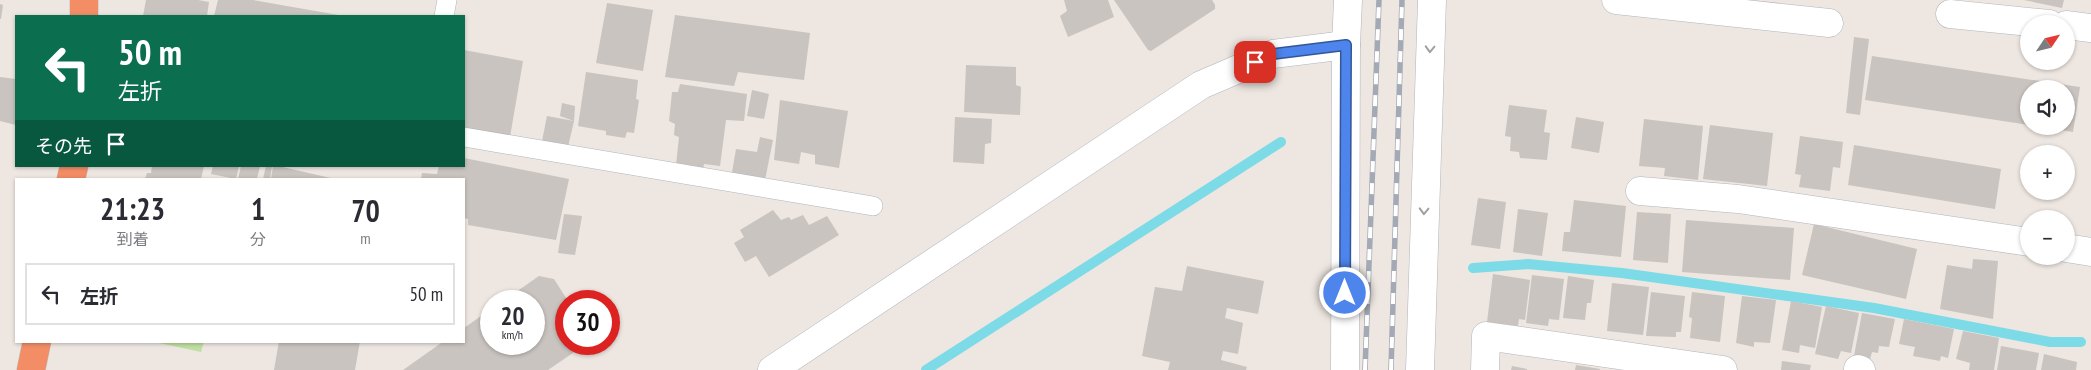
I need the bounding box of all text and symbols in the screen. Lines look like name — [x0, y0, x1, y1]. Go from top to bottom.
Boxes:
north arrow — [2020, 15, 2075, 70]
map controls — [2020, 15, 2075, 265]
text: 50 m — [118, 29, 182, 75]
icon: left — [35, 35, 100, 100]
pin — [1234, 41, 1276, 83]
one-way arrow — [1425, 45, 1435, 53]
icon: arrive — [1241, 48, 1269, 76]
text: 左折 — [118, 77, 162, 105]
button: sound — [2020, 80, 2075, 135]
icon: arrive — [102, 130, 130, 158]
text: その先 — [35, 134, 92, 158]
button: + — [2020, 145, 2075, 200]
text: 21:23 — [100, 189, 165, 228]
text: 1 — [251, 189, 265, 228]
text: 70 — [351, 191, 380, 230]
one-way arrow — [1419, 207, 1430, 215]
button: − — [2020, 210, 2075, 265]
text: m — [360, 228, 371, 248]
text: 到着 — [117, 229, 149, 249]
text: 分 — [250, 229, 266, 249]
position arrow — [1318, 266, 1370, 318]
icon: left — [37, 280, 65, 308]
text: 50 m — [410, 282, 443, 306]
text: 左折 — [80, 284, 118, 308]
speed limit sign: 30 — [555, 290, 620, 355]
text: 20 — [501, 300, 524, 332]
text: km/h — [502, 327, 523, 342]

